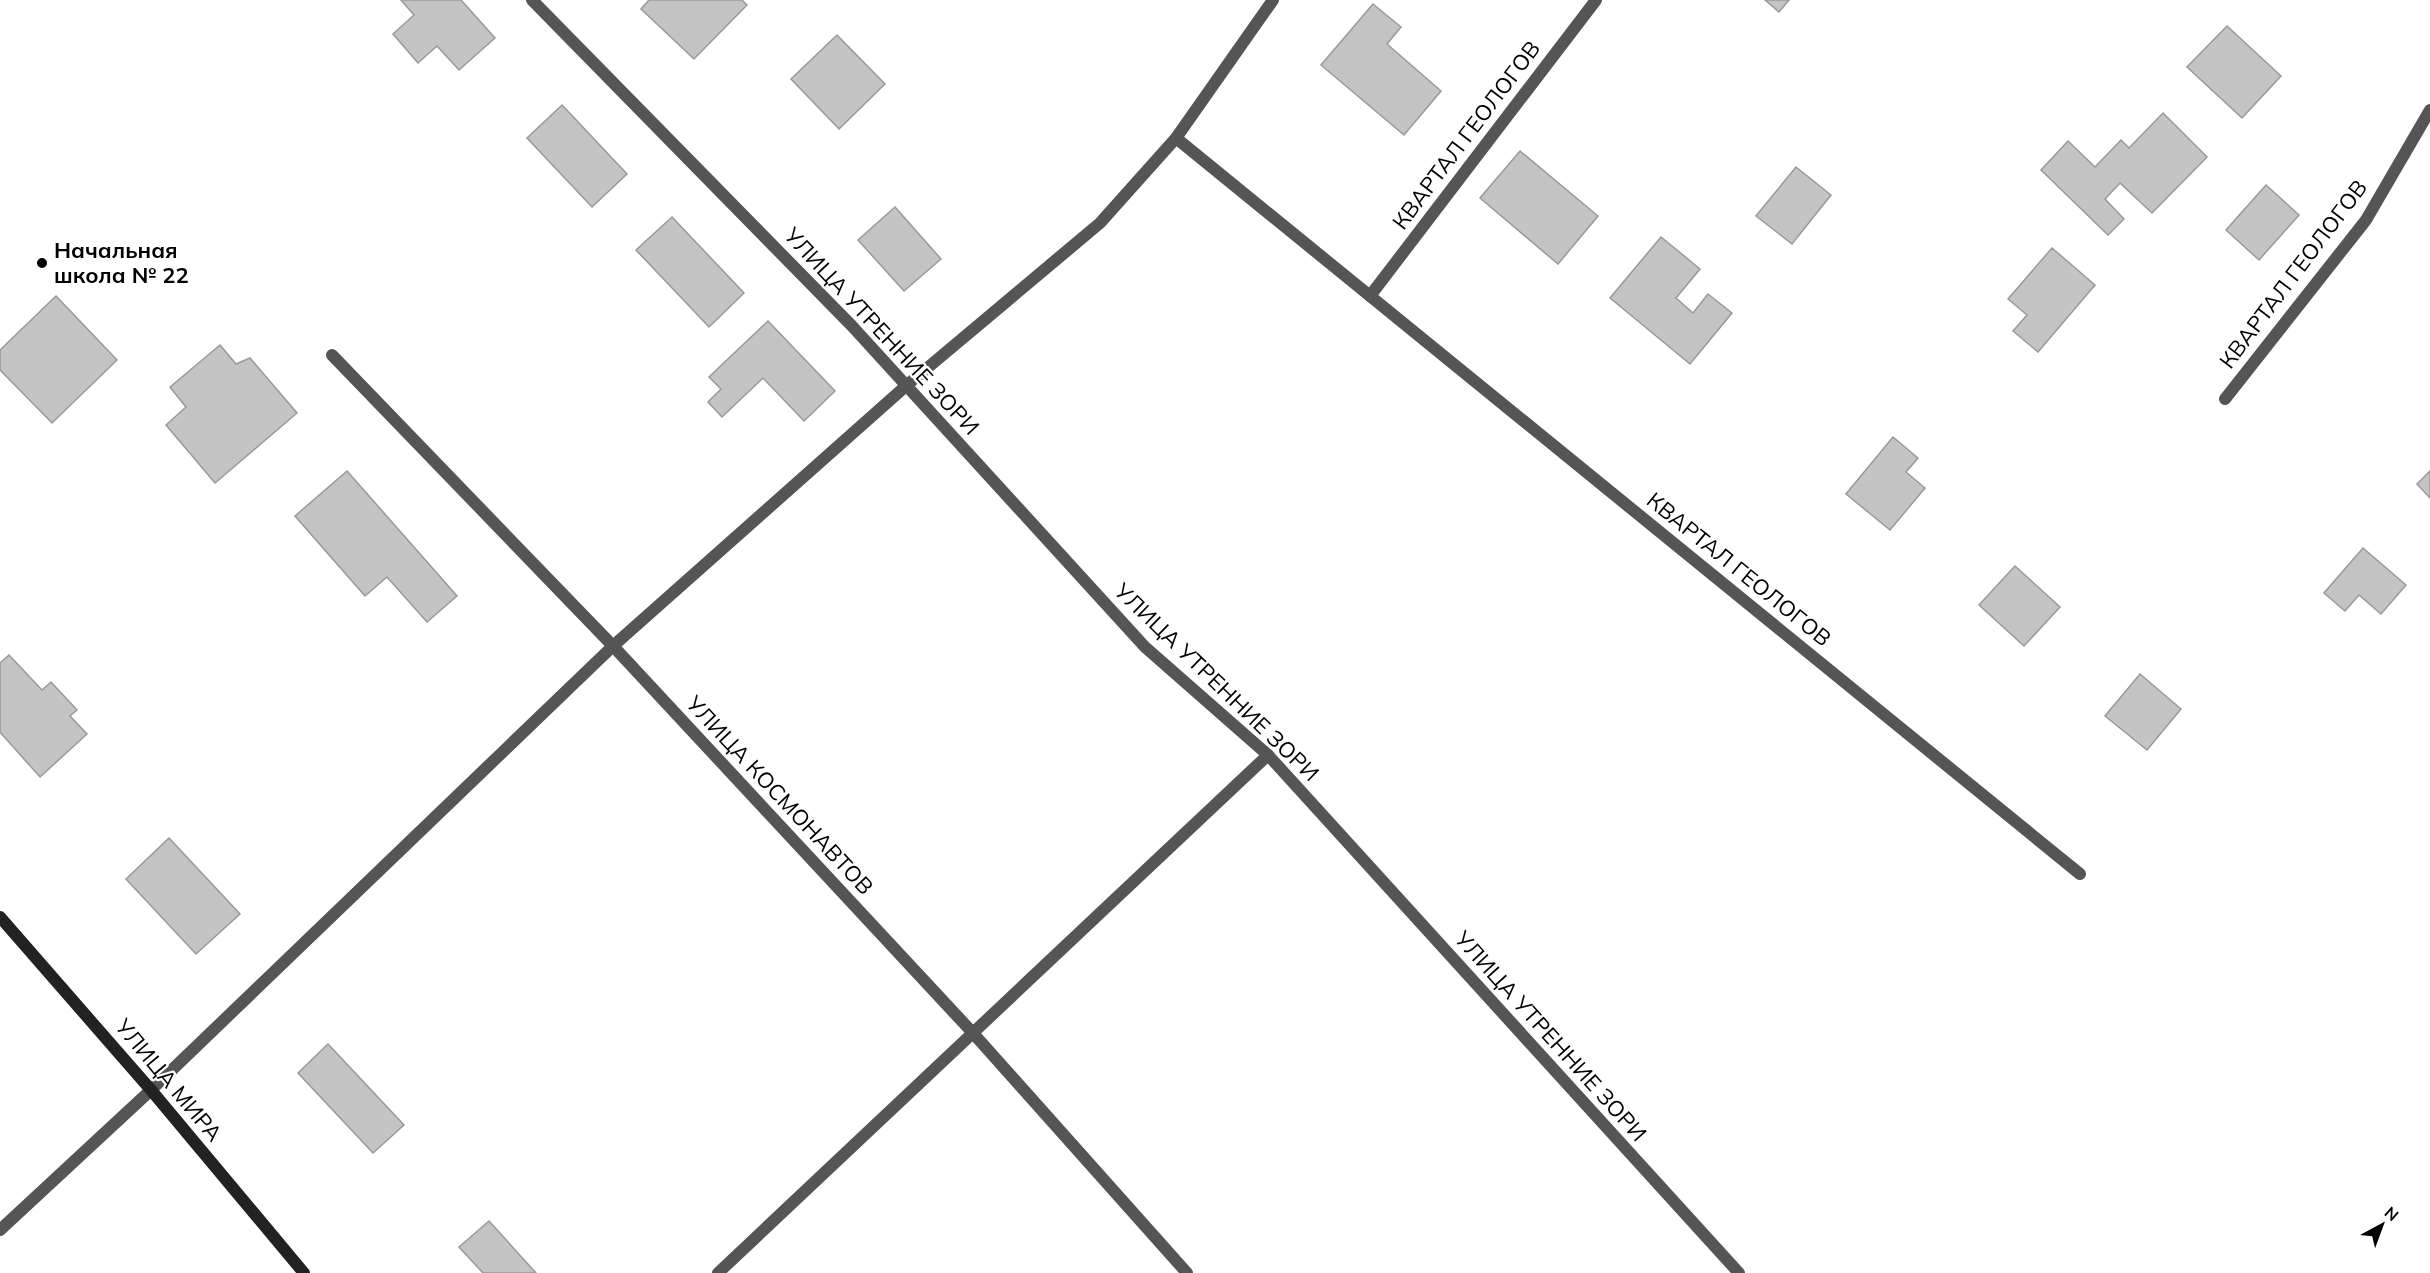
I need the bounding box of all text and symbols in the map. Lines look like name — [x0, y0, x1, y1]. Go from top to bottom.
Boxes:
street label: КВАРТАЛ ГЕОЛОГОВ — [1386, 35, 1546, 235]
street label: КВАРТАЛ ГЕОЛОГОВ — [2213, 174, 2373, 374]
street label: УЛИЦА УТРЕННИЕ ЗОРИ — [778, 221, 985, 441]
place label: Начальная школа № 22 — [54, 236, 189, 289]
marker: Начальная школа № 22 — [35, 256, 49, 270]
street label: КВАРТАЛ ГЕОЛОГОВ — [1641, 486, 1837, 652]
street label: УЛИЦА УТРЕННИЕ ЗОРИ — [1108, 576, 1325, 787]
street label: УЛИЦА КОСМОНАВТОВ — [680, 689, 879, 900]
street label: УЛИЦА УТРЕННИЕ ЗОРИ — [1448, 924, 1653, 1147]
street label: УЛИЦА МИРА — [109, 1012, 228, 1147]
north arrow — [2352, 1195, 2412, 1255]
text: N — [2381, 1202, 2403, 1225]

